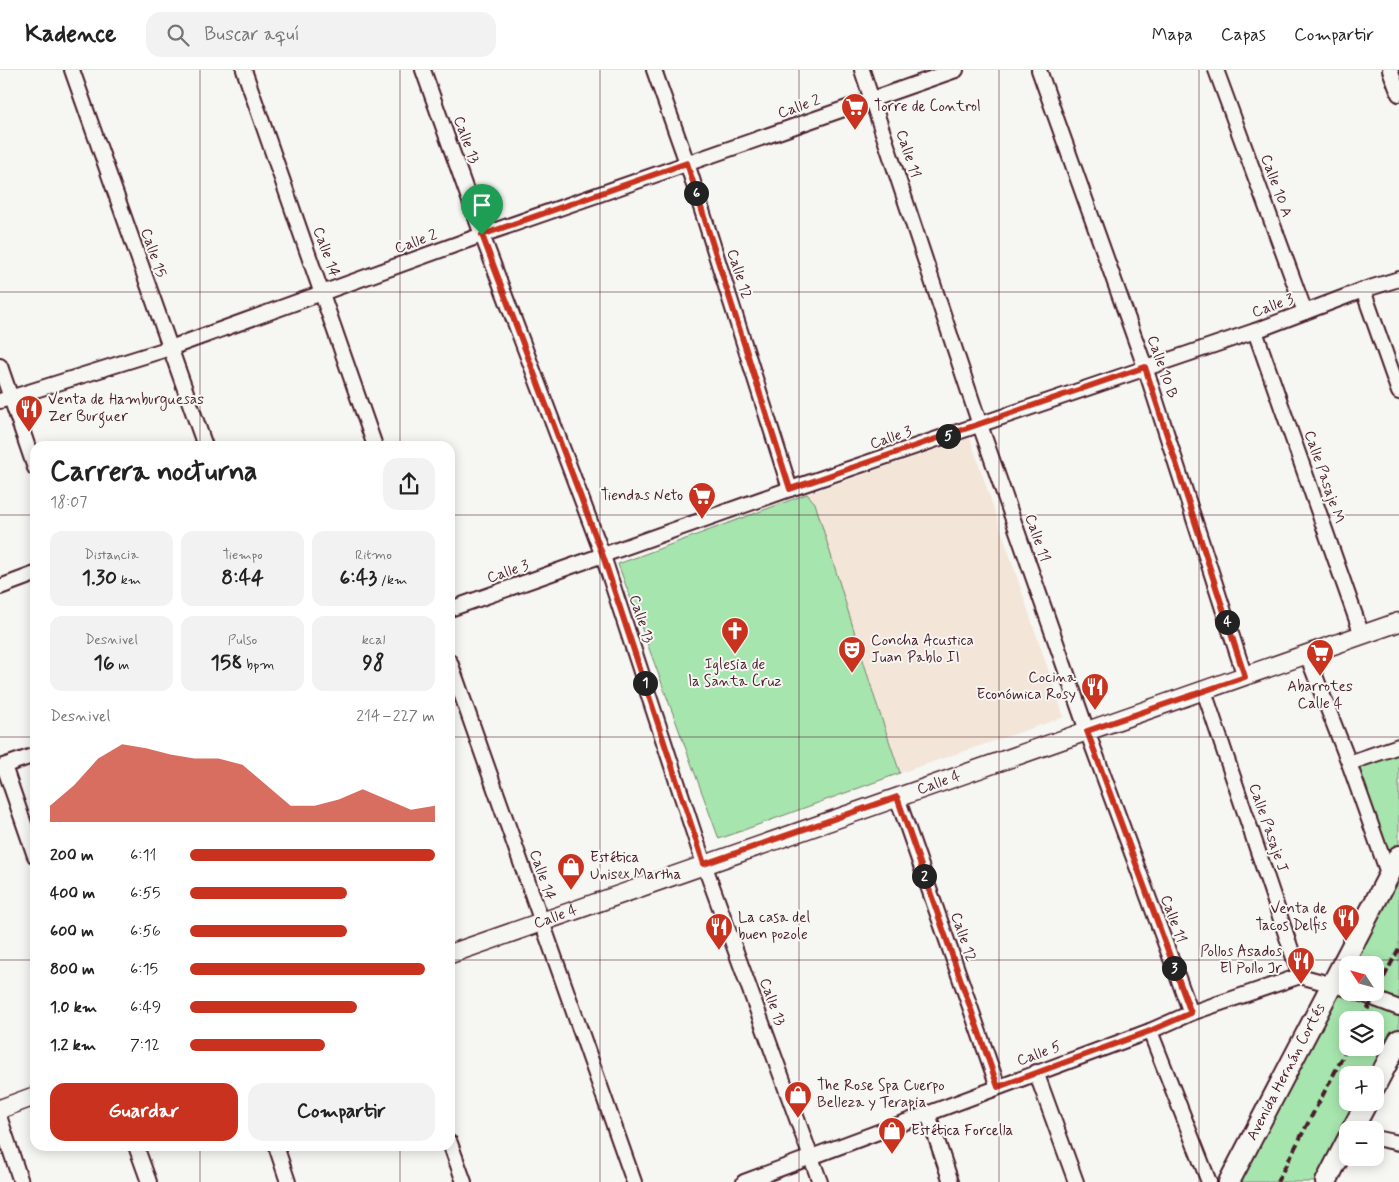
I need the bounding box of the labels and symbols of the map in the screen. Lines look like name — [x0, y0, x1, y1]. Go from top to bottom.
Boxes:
street label: Calle 2 — [775, 90, 823, 124]
supermarket icon: Torre de Control — [840, 92, 870, 131]
place label: Torre de Control — [874, 97, 981, 117]
street label: Calle 13 — [448, 113, 484, 167]
street label: Calle 11 — [891, 127, 925, 181]
street label: Calle 10 A — [1255, 152, 1297, 220]
pin: 6 — [684, 180, 708, 206]
pin — [461, 184, 503, 235]
street label: Calle 14 — [308, 224, 344, 280]
street label: Calle 2 — [392, 225, 440, 259]
street label: Calle 15 — [135, 226, 171, 280]
street label: Calle 12 — [722, 247, 756, 301]
street label: Calle 3 — [1249, 289, 1297, 323]
street label: Calle 10 B — [1142, 333, 1182, 401]
place label: Venta de Hamburguesas Zer Burguer — [48, 390, 204, 428]
restaurant icon: Venta de Hamburguesas Zer Burguer — [14, 394, 44, 433]
street label: Calle 3 — [867, 421, 915, 454]
pin: 5 — [936, 424, 960, 448]
street label: Calle Pasaje M — [1299, 428, 1349, 526]
supermarket icon: Tiendas Neto — [687, 481, 717, 520]
place label: Tiendas Neto — [601, 486, 683, 506]
street label: Calle 11 — [1019, 511, 1055, 565]
street label: Calle 3 — [484, 555, 532, 588]
street label: Calle 13 — [624, 592, 658, 646]
pin: 4 — [1214, 610, 1240, 634]
church icon: Iglesia de la Santa Cruz — [720, 616, 750, 655]
place label: Concha Acustica Juan Pablo II — [871, 631, 974, 668]
theatre icon: Concha Acustica Juan Pablo II — [837, 635, 867, 674]
supermarket icon: Abarrotes Calle 4 — [1305, 638, 1335, 677]
place label: Iglesia de la Santa Cruz — [688, 655, 782, 692]
place label: Cocina Económica Rosy — [977, 668, 1077, 705]
pin: 1 — [632, 670, 658, 696]
restaurant icon: Cocina Económica Rosy — [1080, 672, 1110, 711]
place label: Abarrotes Calle 4 — [1287, 677, 1353, 714]
street label: Calle 4 — [914, 766, 964, 800]
street label: Calle Pasaje J — [1243, 781, 1293, 875]
street label: Calle 14 — [524, 847, 560, 903]
place label: Estética Unisex Martha — [590, 848, 681, 885]
shop icon: Estética Unisex Martha — [556, 852, 586, 891]
pin: 2 — [912, 864, 936, 888]
street label: Calle 11 — [1155, 892, 1191, 946]
place label: Venta de Tacos Delfis — [1255, 899, 1327, 936]
street label: Calle 4 — [531, 900, 581, 934]
restaurant icon: Venta de Tacos Delfis — [1331, 903, 1361, 942]
place label: La casa del buen pozole — [738, 908, 810, 945]
street label: Calle 12 — [945, 910, 981, 964]
restaurant icon: La casa del buen pozole — [704, 912, 734, 951]
place label: Pollos Asados El Pollo Jr — [1200, 942, 1282, 979]
restaurant icon: Pollos Asados El Pollo Jr — [1286, 946, 1316, 985]
pin: 3 — [1162, 956, 1186, 980]
north arrow — [1339, 956, 1384, 1001]
street label: Calle 13 — [754, 975, 790, 1029]
street label: Avenida Hernán Cortés — [1242, 1000, 1331, 1144]
street label: Calle 5 — [1014, 1037, 1064, 1071]
place label: The Rose Spa Cuerpo Belleza y Terapia — [817, 1076, 945, 1113]
shop icon: The Rose Spa Cuerpo Belleza y Terapia — [783, 1080, 813, 1119]
shop icon: Estética Forcella — [877, 1116, 907, 1155]
place label: Estética Forcella — [911, 1121, 1013, 1141]

